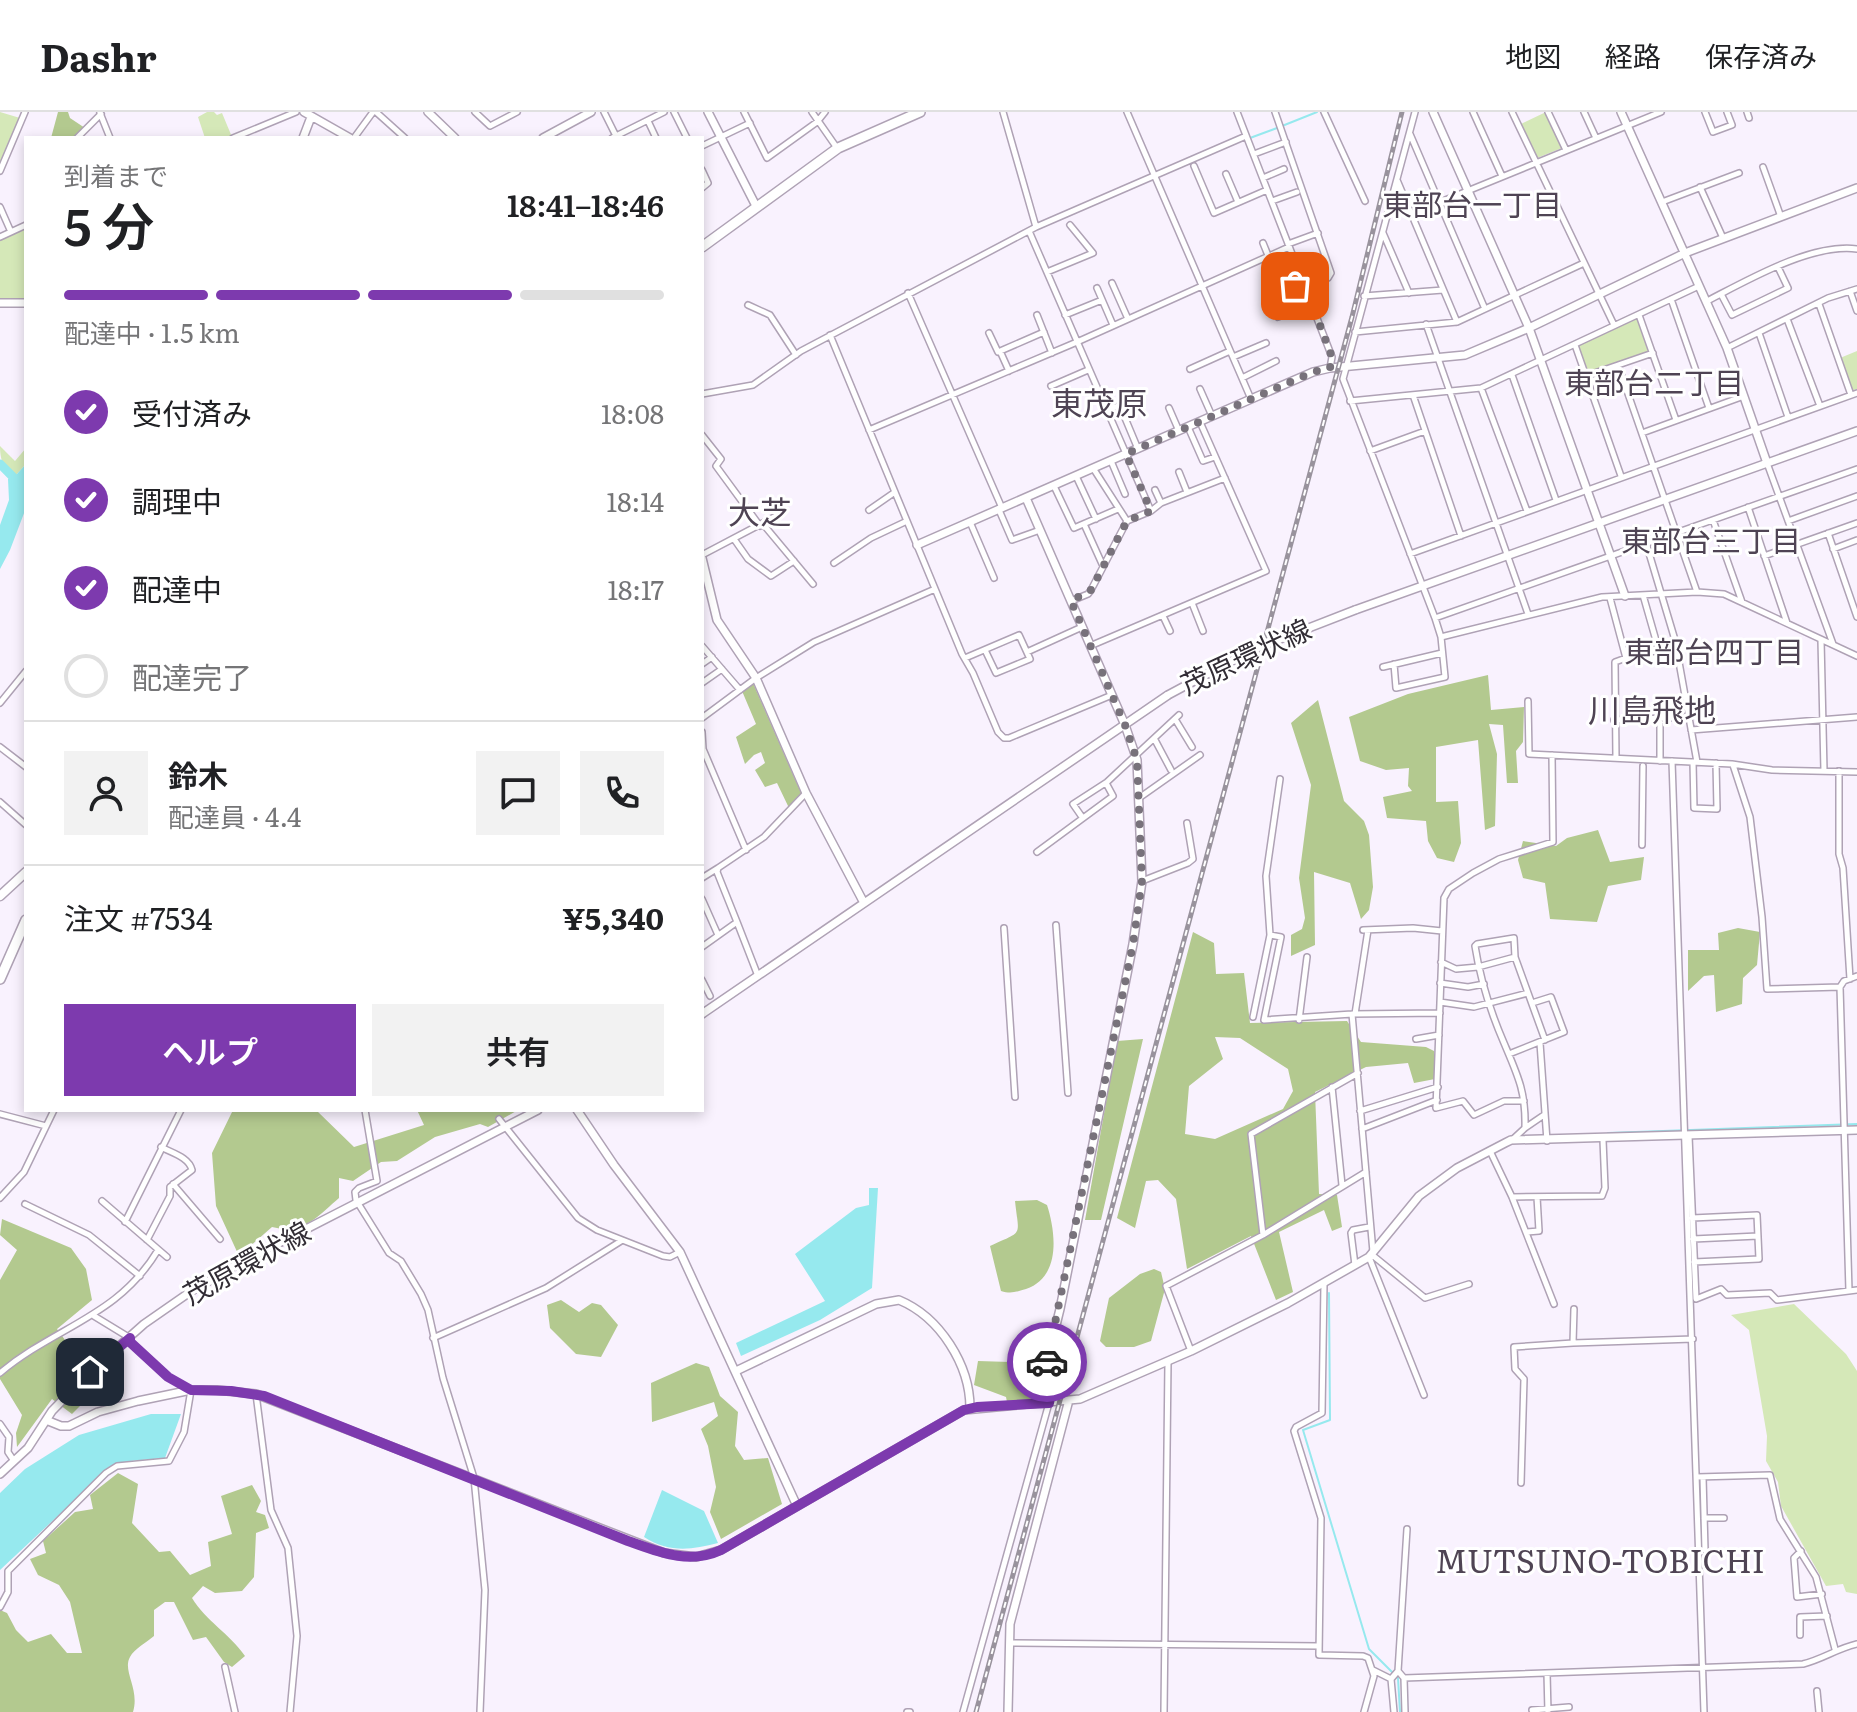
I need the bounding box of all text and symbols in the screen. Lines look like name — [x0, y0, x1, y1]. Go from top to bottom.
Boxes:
text: Dashr — [40, 27, 157, 84]
text: 地図 — [1505, 34, 1561, 76]
text: 経路 — [1605, 34, 1661, 76]
text: 保存済み — [1705, 34, 1817, 76]
text: 到着まで — [64, 155, 168, 194]
district label: 東部台一丁目 — [1382, 181, 1562, 225]
text: 18:41–18:46 — [507, 182, 664, 226]
text: 5 分 — [64, 185, 154, 262]
pin — [1261, 252, 1329, 320]
icon: bag — [1273, 264, 1317, 308]
text: 配達中 · 1.5 km — [64, 312, 240, 351]
district label: 東部台二丁目 — [1564, 359, 1744, 403]
district label: 東茂原 — [1051, 377, 1147, 425]
icon: check — [64, 390, 108, 434]
text: 受付済み — [132, 390, 252, 434]
text: 18:08 — [601, 393, 664, 432]
icon: check — [64, 478, 108, 522]
text: 調理中 — [132, 478, 222, 522]
text: 18:14 — [607, 481, 664, 520]
district label: 大芝 — [728, 486, 792, 534]
district label: 東部台三丁目 — [1621, 517, 1801, 561]
icon: check — [64, 566, 108, 610]
text: 配達中 — [132, 566, 222, 610]
text: 18:17 — [607, 569, 664, 608]
street label: 茂原環状線 — [1173, 607, 1317, 704]
district label: 東部台四丁目 — [1624, 628, 1804, 672]
text: 配達完了 — [132, 654, 252, 698]
district label: 川島飛地 — [1588, 684, 1716, 732]
button: person — [64, 751, 148, 835]
button: chat — [476, 751, 560, 835]
button: phone — [580, 751, 664, 835]
text: 鈴木 — [168, 752, 228, 796]
text: 配達員 · 4.4 — [168, 796, 301, 835]
text: 注文 #7534 — [64, 895, 213, 939]
text: ¥5,340 — [562, 895, 664, 939]
button: ヘルプ — [64, 1004, 356, 1096]
button: 共有 — [372, 1004, 664, 1096]
street label: 茂原環状線 — [175, 1209, 317, 1314]
courier — [1007, 1322, 1087, 1402]
pin — [56, 1338, 124, 1406]
icon: car — [1025, 1340, 1069, 1384]
icon: home — [68, 1350, 112, 1394]
district label: MUTSUNO-TOBICHI — [1435, 1535, 1765, 1583]

